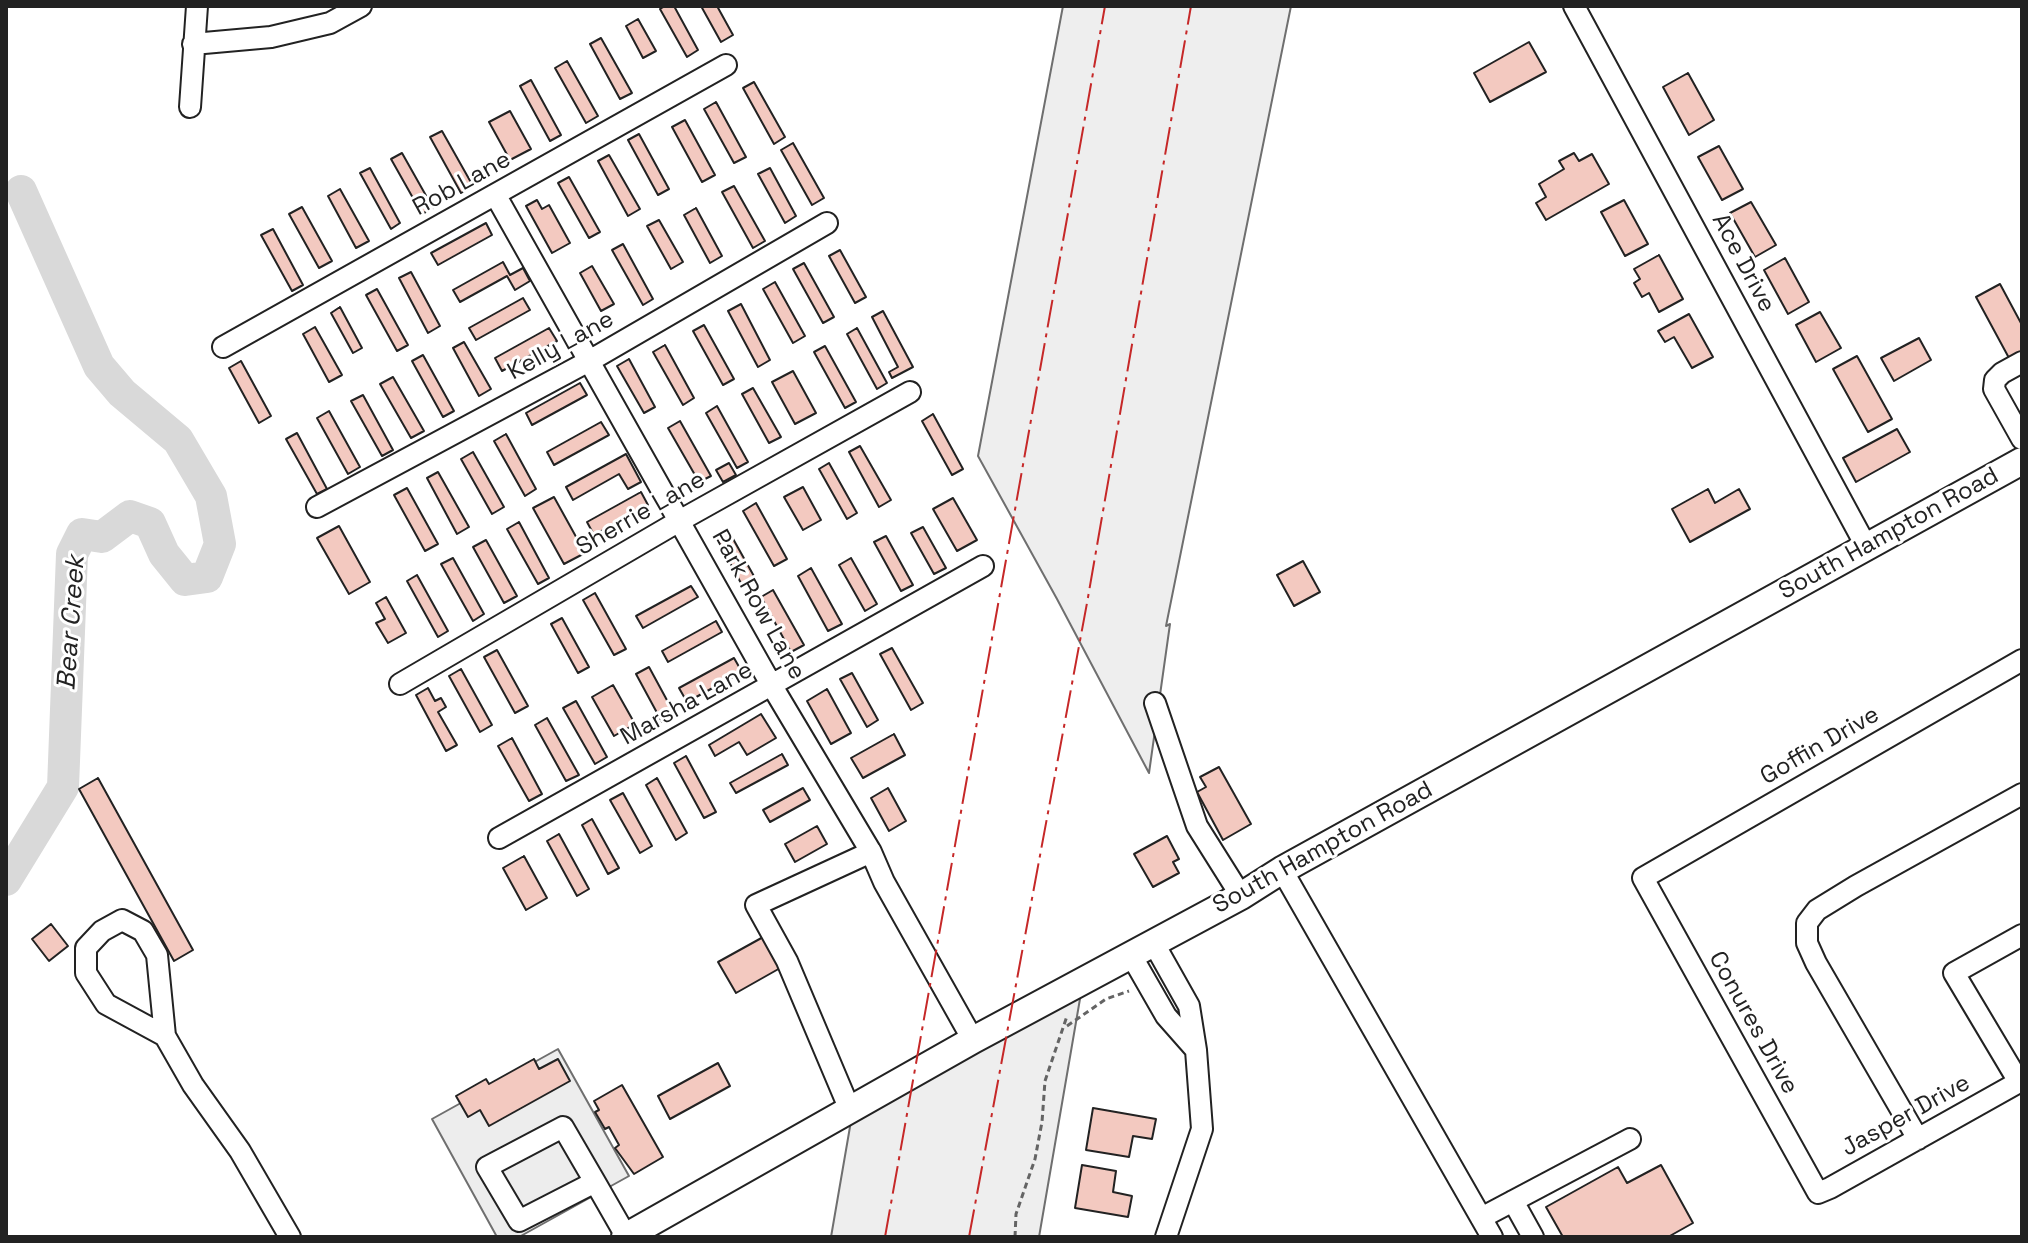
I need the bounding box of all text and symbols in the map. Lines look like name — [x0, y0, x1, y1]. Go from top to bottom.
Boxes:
street label: Rob Lane — [408, 145, 516, 223]
street label: Ace Drive — [1705, 209, 1781, 317]
street label: Kelly Lane — [503, 305, 619, 387]
street label: South Hampton Road — [1774, 462, 2004, 606]
street label: Sherrie Lane — [572, 466, 710, 562]
street label: Park Row Lane — [705, 525, 811, 685]
water label: Bear Creek — [52, 555, 92, 691]
street label: Marsha Lane — [616, 656, 758, 752]
street label: Goffin Drive — [1756, 700, 1884, 792]
street label: South Hampton Road — [1208, 776, 1438, 920]
street label: Conures Drive — [1702, 947, 1804, 1099]
street label: Jasper Drive — [1837, 1069, 1975, 1163]

